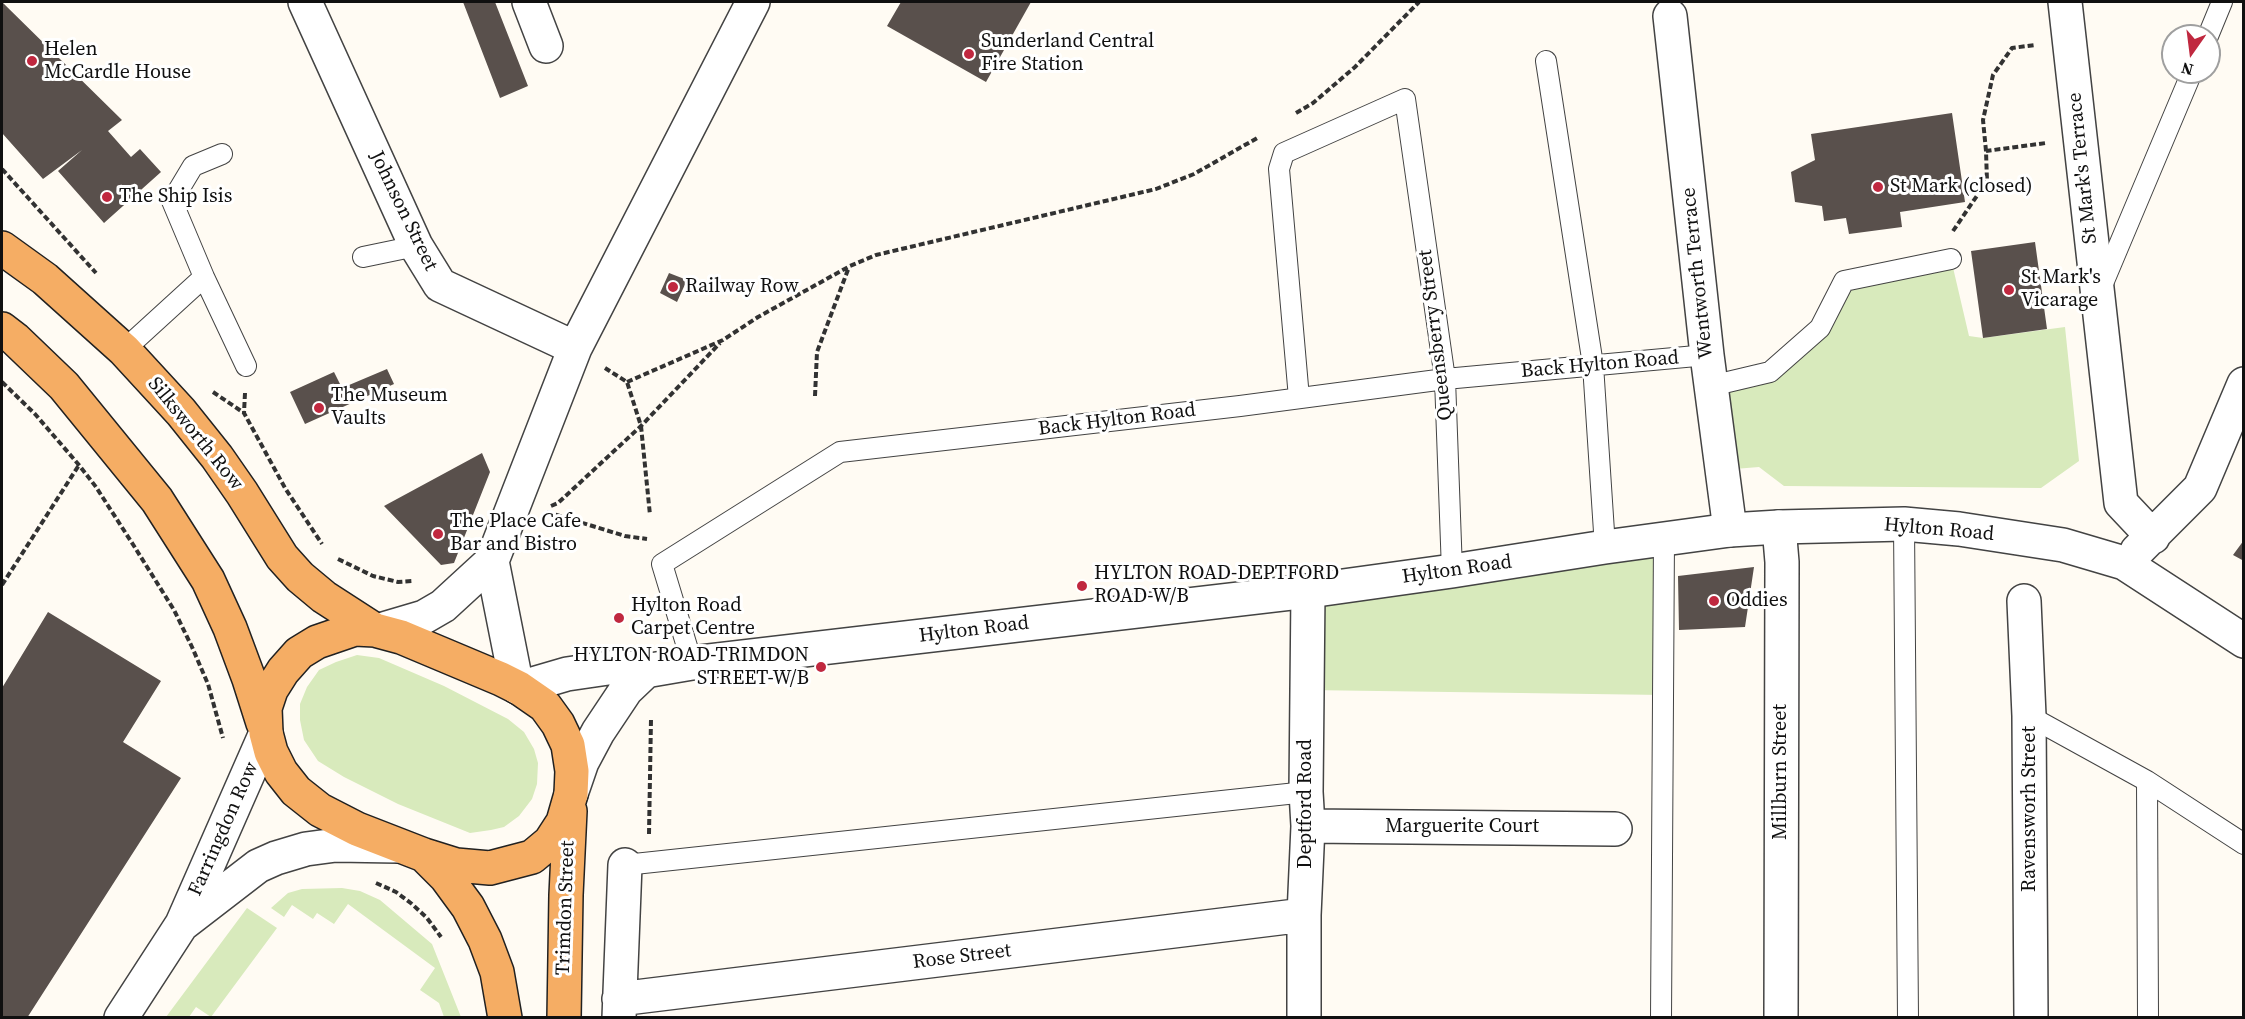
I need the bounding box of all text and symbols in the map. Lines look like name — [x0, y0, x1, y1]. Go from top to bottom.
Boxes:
north arrow — [2161, 24, 2221, 84]
place label: Sunderland Central Fire Station — [981, 30, 1154, 77]
place label: Helen McCardle House — [44, 38, 191, 85]
marker: Sunderland Central Fire Station — [962, 47, 976, 61]
marker: Helen McCardle House — [25, 54, 39, 68]
text: N — [2179, 57, 2195, 82]
street label: St Mark's Terrace — [2063, 91, 2103, 245]
street label: Johnson Street — [364, 147, 442, 275]
place label: St Mark (closed) — [1890, 175, 2032, 199]
marker: St Mark (closed) — [1871, 180, 1885, 194]
place label: The Ship Isis — [119, 185, 232, 209]
street label: Wentworth Terrace — [1677, 186, 1719, 360]
marker: The Ship Isis — [100, 190, 114, 204]
street label: Queensberry Street — [1414, 248, 1458, 422]
place label: St Mark's Vicarage — [2021, 266, 2101, 313]
place label: Railway Row — [685, 275, 799, 299]
marker: Railway Row — [666, 280, 680, 294]
marker: St Mark's Vicarage — [2002, 283, 2016, 297]
street label: Back Hylton Road — [1520, 346, 1680, 384]
street label: Silksworth Row — [142, 373, 248, 495]
place label: The Museum Vaults — [331, 384, 448, 431]
street label: Back Hylton Road — [1037, 398, 1197, 442]
marker: The Museum Vaults — [312, 401, 326, 415]
place label: The Place Cafe Bar and Bistro — [450, 510, 581, 557]
street label: Hylton Road — [1883, 513, 1995, 547]
marker: The Place Cafe Bar and Bistro — [431, 527, 445, 541]
street label: Hylton Road — [1401, 550, 1513, 590]
place label: HYLTON ROAD-DEPTFORD ROAD-W/B — [1094, 562, 1339, 609]
marker: HYLTON ROAD-DEPTFORD ROAD-W/B — [1075, 579, 1089, 593]
place label: Oddies — [1726, 589, 1788, 613]
place label: Hylton Road Carpet Centre — [631, 594, 755, 641]
marker: Oddies — [1707, 594, 1721, 608]
marker: Hylton Road Carpet Centre — [612, 611, 626, 625]
street label: Hylton Road — [918, 611, 1030, 649]
place label: HYLTON ROAD-TRIMDON STREET-W/B — [573, 644, 809, 691]
marker: HYLTON ROAD-TRIMDON STREET-W/B — [814, 660, 828, 674]
street label: Millburn Street — [1769, 704, 1793, 840]
street label: Ravensworh Street — [2018, 726, 2042, 892]
street label: Deptford Road — [1294, 739, 1318, 869]
street label: Farringdon Row — [184, 758, 264, 900]
street label: Marguerite Court — [1385, 815, 1539, 839]
street label: Trimdon Street — [552, 840, 580, 976]
street label: Rose Street — [911, 939, 1013, 975]

